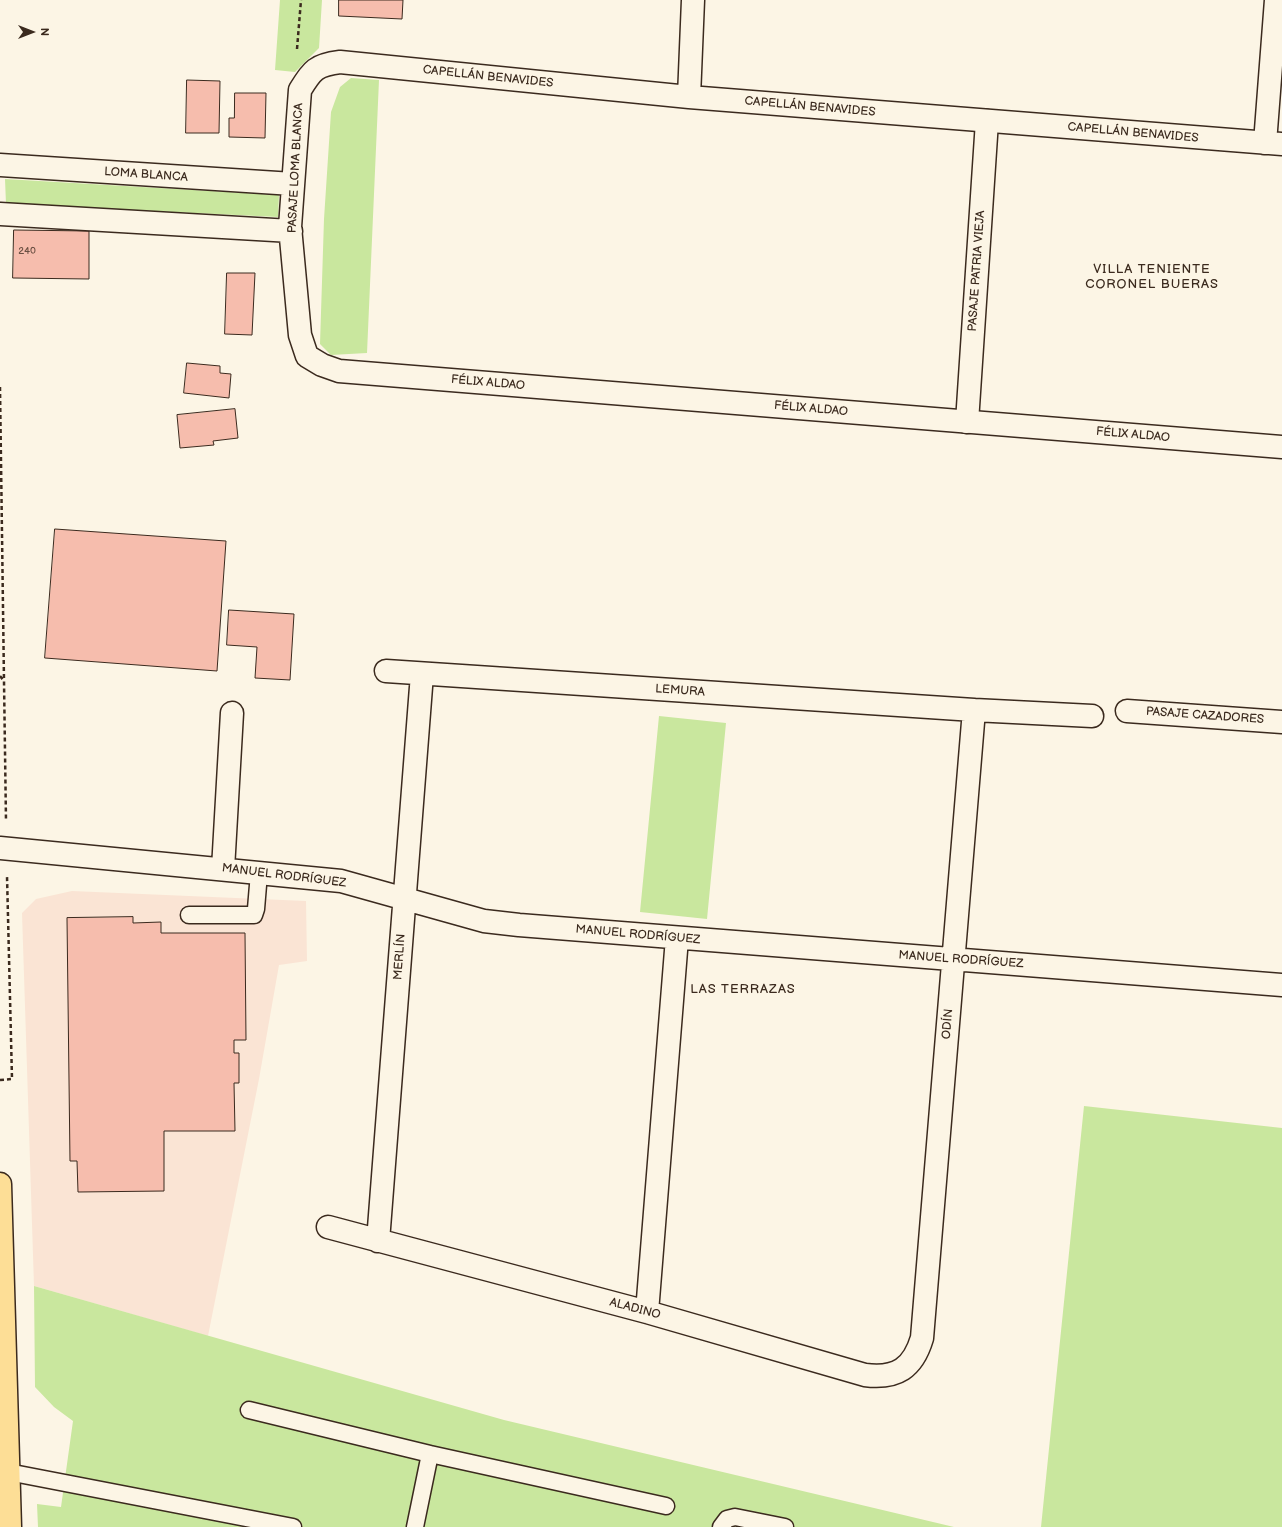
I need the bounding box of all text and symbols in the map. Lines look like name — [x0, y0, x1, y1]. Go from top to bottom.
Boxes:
north arrow — [12, 12, 52, 52]
text: N — [38, 28, 51, 36]
street label: CAPELLÁN BENAVIDES — [422, 63, 554, 91]
street label: CAPELLÁN BENAVIDES — [744, 94, 876, 120]
street label: PASAJE LOMA BLANCA — [285, 103, 307, 233]
street label: CAPELLÁN BENAVIDES — [1067, 120, 1199, 146]
street label: LOMA BLANCA — [104, 165, 188, 185]
street label: PASAJE PATRIA VIEJA — [966, 210, 988, 332]
house number: 240 — [18, 245, 36, 257]
district label: VILLA TENIENTE CORONEL BUERAS — [1085, 262, 1219, 293]
street label: FÉLIX ALDAO — [450, 373, 526, 393]
street label: FÉLIX ALDAO — [773, 399, 849, 419]
street label: FÉLIX ALDAO — [1095, 425, 1171, 445]
street label: LEMURA — [655, 682, 705, 700]
street label: PASAJE CAZADORES — [1145, 705, 1265, 727]
street label: MANUEL RODRÍGUEZ — [221, 861, 347, 891]
street label: MANUEL RODRÍGUEZ — [575, 922, 701, 948]
street label: MERLÍN — [391, 933, 409, 981]
street label: MANUEL RODRÍGUEZ — [898, 948, 1024, 972]
district label: LAS TERRAZAS — [690, 982, 796, 998]
street label: ODÍN — [939, 1008, 957, 1040]
street label: ALADINO — [608, 1295, 662, 1323]

